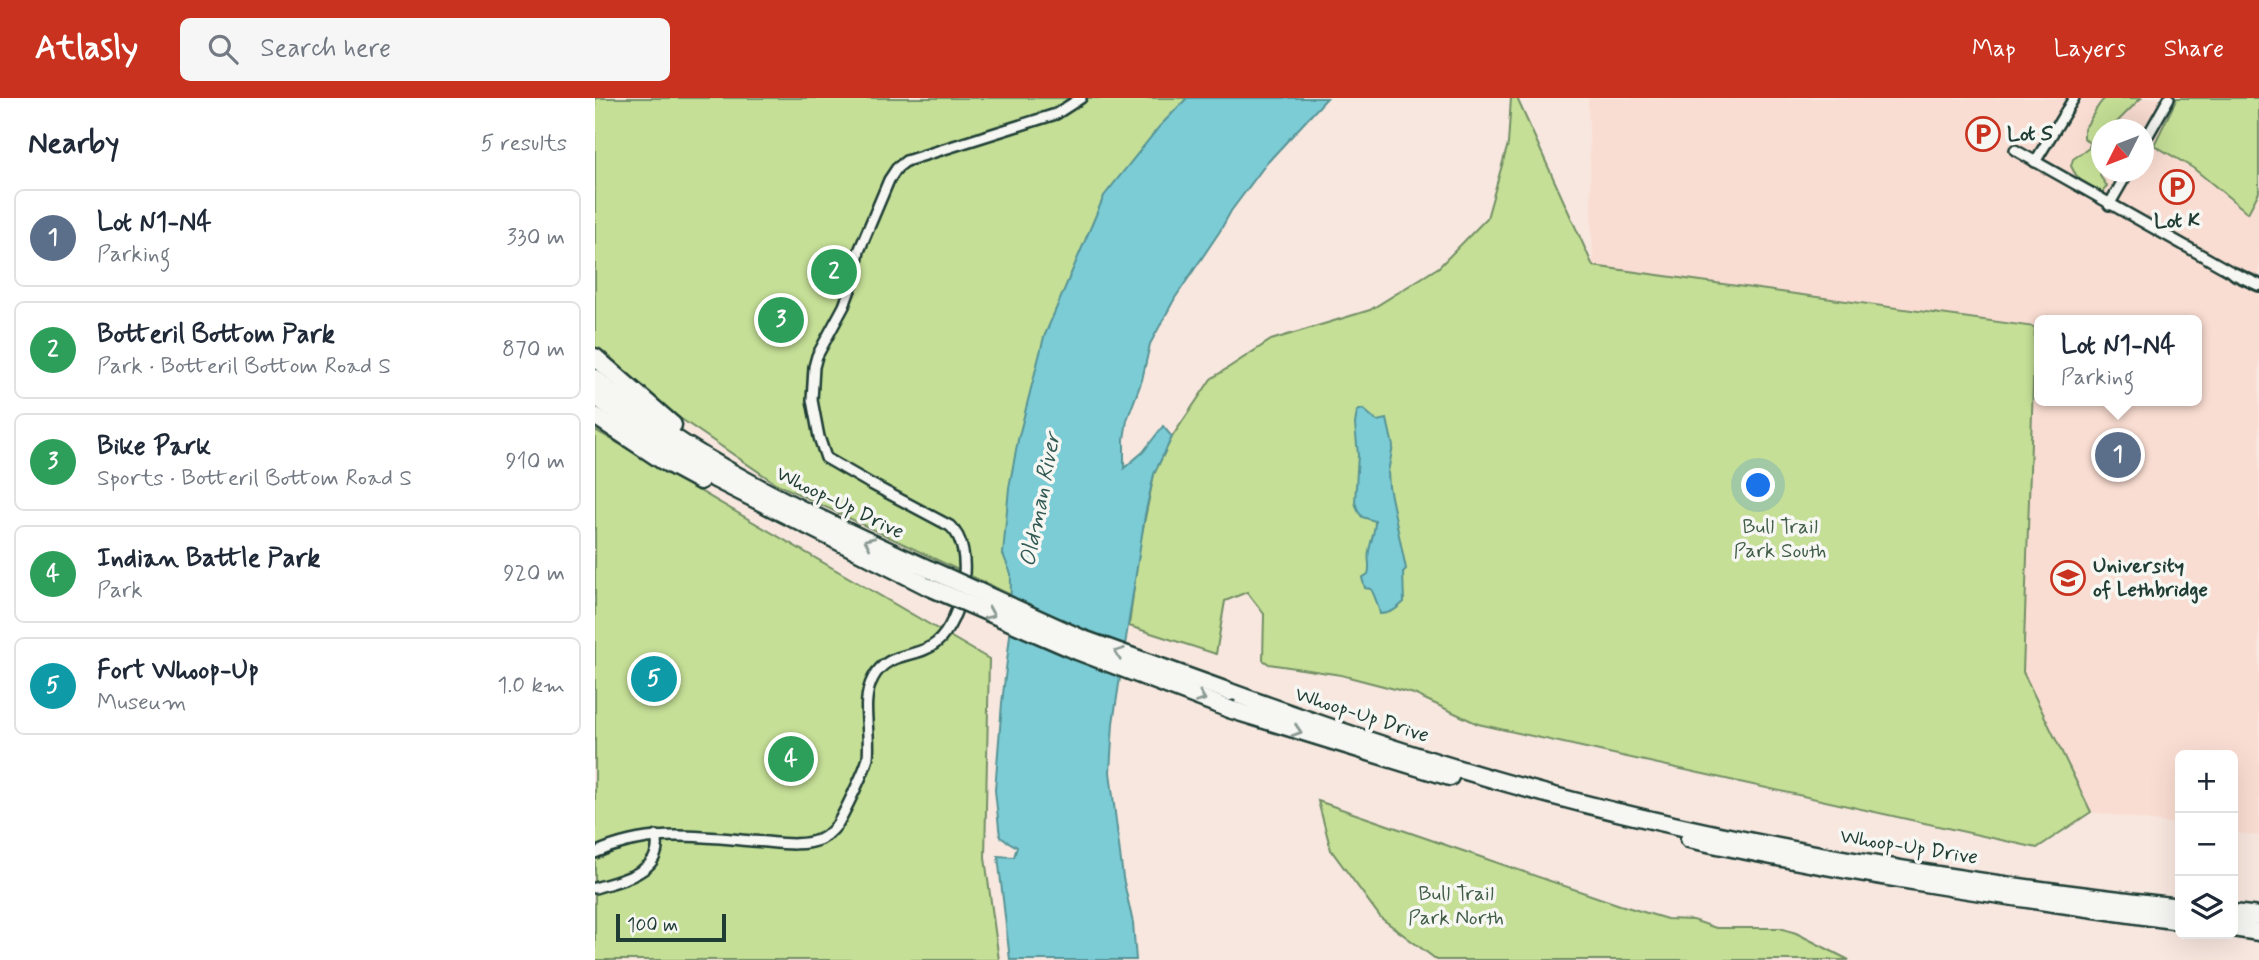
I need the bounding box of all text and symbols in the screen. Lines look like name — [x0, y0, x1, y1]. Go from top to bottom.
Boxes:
search box — [180, 18, 670, 81]
text: Atlasly — [35, 27, 138, 71]
icon: search — [204, 30, 242, 68]
text: Search here — [260, 32, 391, 66]
text: Map — [1972, 34, 2016, 65]
text: Layers — [2054, 34, 2126, 65]
text: Share — [2164, 34, 2224, 65]
parking icon: Lot S — [1964, 115, 2002, 153]
north arrow — [2091, 119, 2154, 182]
place label: Lot S — [2007, 120, 2053, 148]
text: Nearby — [28, 124, 119, 163]
text: 5 results — [481, 129, 567, 159]
parking icon: Lot K — [2158, 168, 2196, 206]
text: Lot N1-N4 — [97, 206, 212, 240]
place label: Lot K — [2154, 207, 2200, 235]
text: 1 — [48, 223, 58, 253]
text: 330 m — [507, 223, 565, 253]
text: Parking — [97, 240, 170, 270]
pin: 2 — [811, 246, 857, 298]
pin: 3 — [758, 294, 804, 346]
popup — [2034, 315, 2202, 406]
text: Botteril Bottom Park — [97, 318, 335, 352]
text: Lot N1-N4 — [2061, 329, 2175, 363]
text: 2 — [47, 335, 59, 365]
text: 870 m — [502, 335, 565, 365]
text: Park · Botteril Bottom Road S — [97, 352, 391, 382]
text: Parking — [2061, 363, 2134, 393]
water label: Oldman River — [1013, 428, 1069, 570]
pin: 1 — [2095, 429, 2141, 481]
text: Bike Park — [97, 430, 211, 464]
text: 3 — [48, 447, 58, 477]
text: 910 m — [505, 447, 565, 477]
street label: Whoop-Up Drive — [771, 460, 909, 546]
text: Sports · Botteril Bottom Road S — [97, 464, 412, 494]
your location — [1741, 468, 1775, 502]
park label: Bull Trail Park South — [1733, 513, 1827, 565]
one-way arrow — [863, 536, 876, 550]
text: Indian Battle Park — [97, 542, 320, 576]
place label: University of Lethbridge — [2093, 552, 2208, 604]
text: 4 — [46, 559, 60, 589]
text: 920 m — [503, 559, 565, 589]
school or university icon: University of Lethbridge — [2049, 559, 2087, 597]
text: Park — [97, 576, 143, 606]
one-way arrow — [982, 606, 995, 620]
one-way arrow — [1114, 647, 1126, 661]
pin: 5 — [631, 653, 677, 705]
text: Fort Whoop-Up — [97, 654, 259, 688]
text: 5 — [46, 671, 60, 701]
text: 1.0 km — [497, 671, 565, 701]
street label: Whoop-Up Drive — [1291, 680, 1433, 750]
text: Museum — [97, 688, 186, 718]
one-way arrow — [1194, 690, 1206, 704]
one-way arrow — [1290, 723, 1302, 737]
pin: 4 — [768, 733, 814, 785]
map controls — [2175, 750, 2238, 939]
button: + — [2175, 750, 2238, 813]
button: − — [2175, 813, 2238, 876]
street label: Whoop-Up Drive — [1838, 822, 1980, 872]
button: layers — [2175, 876, 2238, 939]
park label: Bull Trail Park North — [1408, 880, 1504, 932]
scale bar — [616, 911, 726, 943]
text: 100 m — [627, 913, 678, 938]

